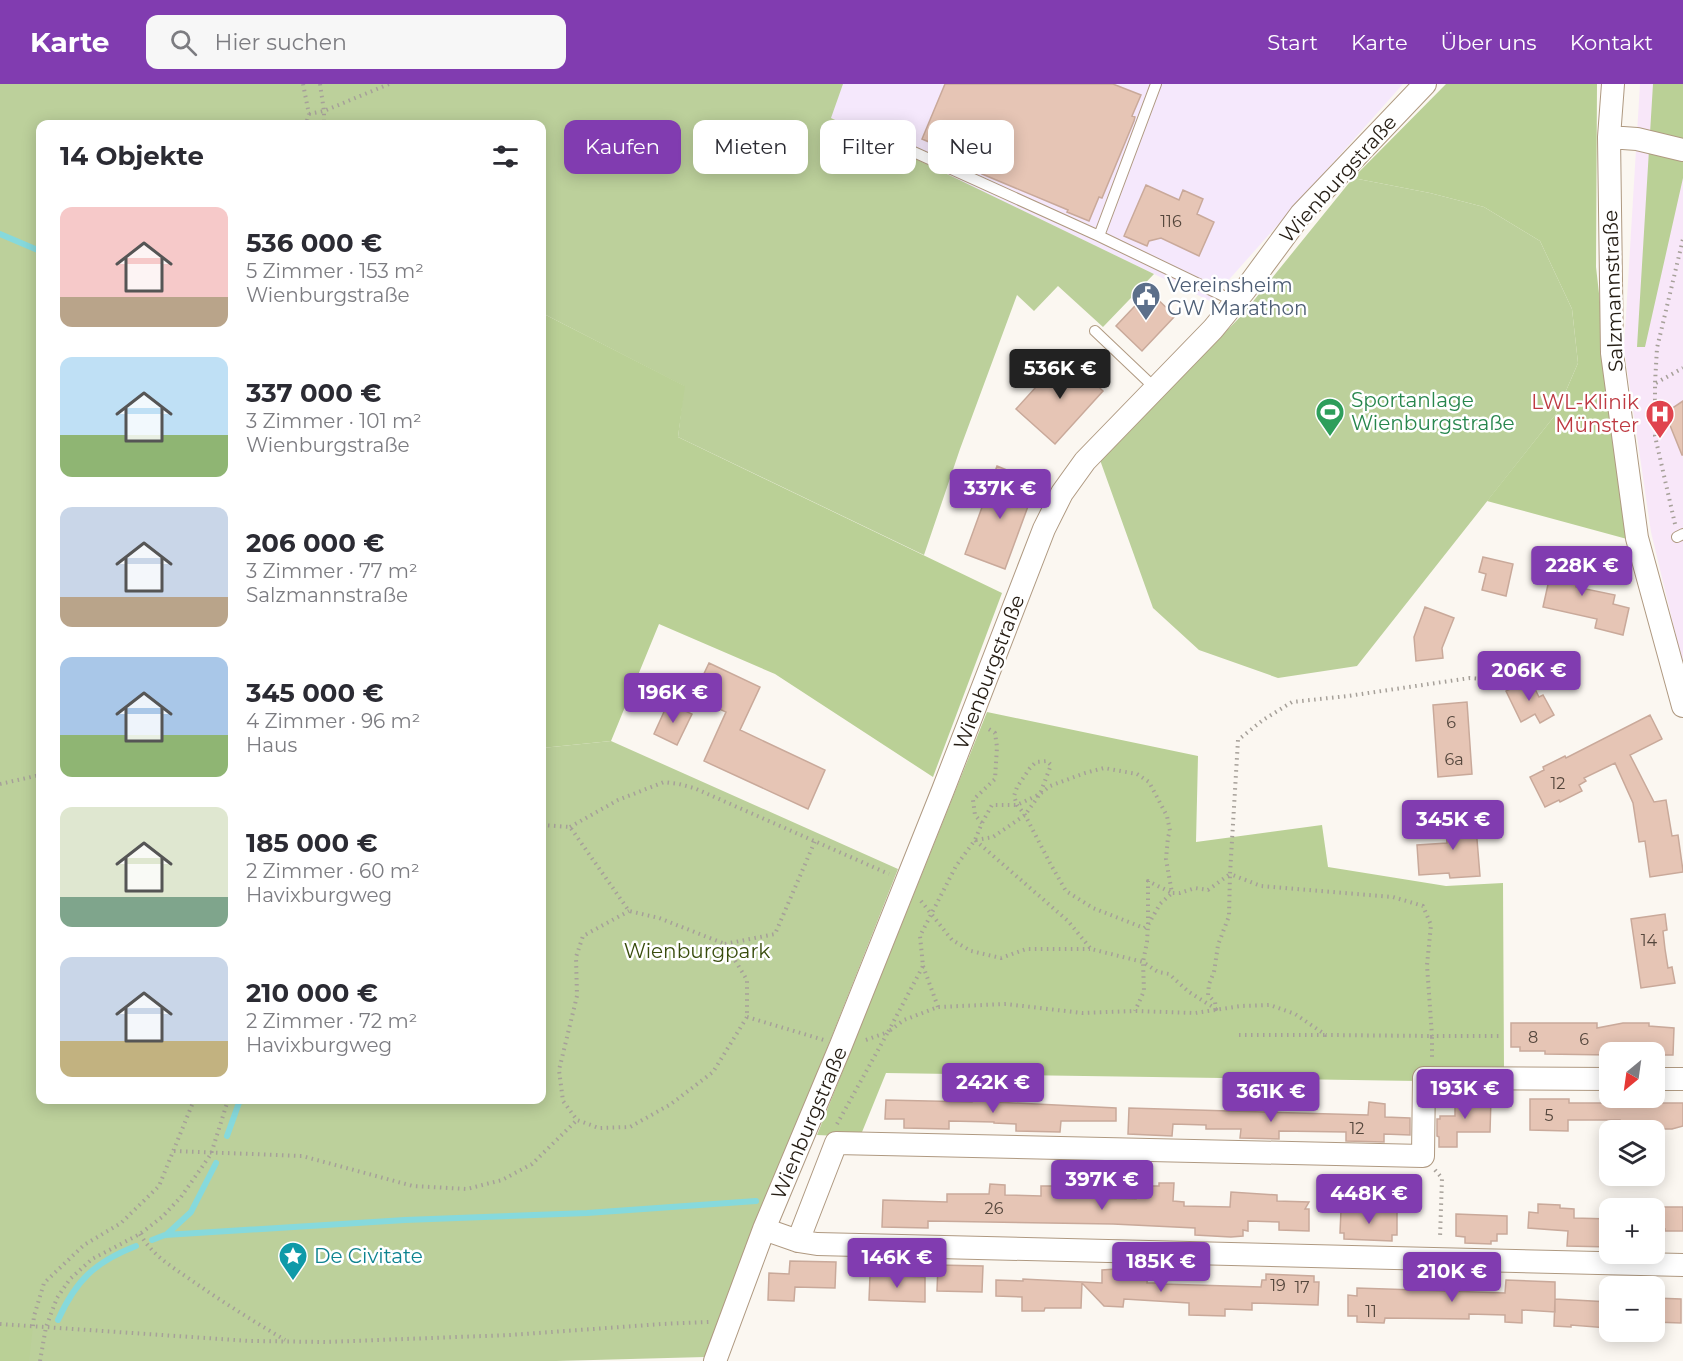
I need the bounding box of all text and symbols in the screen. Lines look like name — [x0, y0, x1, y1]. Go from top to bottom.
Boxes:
search box — [146, 15, 566, 69]
text: Karte — [30, 25, 110, 59]
icon: search — [167, 26, 200, 59]
text: Hier suchen — [215, 29, 347, 56]
text: Start — [1267, 30, 1318, 55]
text: Karte — [1351, 30, 1408, 55]
text: Über uns — [1441, 30, 1537, 55]
text: Kontakt — [1570, 30, 1653, 55]
street label: Wienburgstraße — [1274, 110, 1402, 248]
chip: Kaufen — [564, 120, 681, 174]
chip: Mieten — [693, 120, 808, 174]
chip: Filter — [820, 120, 916, 174]
chip: Neu — [928, 120, 1014, 174]
text: 14 Objekte — [60, 140, 204, 172]
icon: filters — [489, 140, 522, 173]
street label: Salzmannstraße — [1598, 210, 1628, 372]
house number: 116 — [1160, 212, 1182, 231]
text: 536 000 € — [246, 227, 382, 259]
icon: home — [108, 231, 180, 303]
text: 5 Zimmer · 153 m² — [246, 259, 424, 283]
place label: Vereinsheim GW Marathon — [1167, 273, 1308, 320]
public building icon: Vereinsheim GW Marathon — [1130, 280, 1162, 322]
text: Wienburgstraße — [246, 283, 410, 307]
pin: 536K € — [1011, 349, 1109, 400]
text: 536K € — [1023, 356, 1097, 380]
text: 337 000 € — [246, 377, 381, 409]
icon: home — [108, 381, 180, 453]
place label: Sportanlage Wienburgstraße — [1351, 388, 1515, 435]
place label: LWL-Klinik Münster — [1531, 390, 1639, 437]
sports icon: Sportanlage Wienburgstraße — [1314, 396, 1346, 438]
hospital icon: LWL-Klinik Münster — [1644, 398, 1676, 440]
text: 3 Zimmer · 101 m² — [246, 409, 422, 433]
text: Wienburgstraße — [246, 433, 410, 457]
pin: 337K € — [951, 469, 1049, 520]
text: 337K € — [964, 476, 1036, 500]
text: 206 000 € — [246, 527, 384, 559]
icon: home — [108, 531, 180, 603]
pin: 228K € — [1533, 546, 1631, 597]
text: 228K € — [1545, 553, 1619, 577]
text: 3 Zimmer · 77 m² — [246, 559, 418, 583]
text: Salzmannstraße — [246, 583, 408, 607]
street label: Wienburgstraße — [948, 591, 1030, 753]
pin: 206K € — [1480, 651, 1578, 702]
text: 206K € — [1492, 658, 1566, 682]
pin: 196K € — [624, 673, 722, 724]
text: 345 000 € — [246, 677, 384, 709]
text: 196K € — [638, 680, 708, 704]
icon: home — [108, 681, 180, 753]
text: 4 Zimmer · 96 m² — [246, 709, 420, 733]
house number: 6 — [1446, 713, 1456, 732]
text: Haus — [246, 733, 297, 757]
house number: 6a — [1444, 750, 1464, 769]
house number: 12 — [1551, 774, 1565, 793]
pin: 345K € — [1404, 800, 1502, 851]
text: 345K € — [1416, 807, 1490, 831]
text: 185 000 € — [246, 827, 378, 859]
icon: home — [108, 831, 180, 903]
text: 2 Zimmer · 60 m² — [246, 859, 420, 883]
text: Havixburgweg — [246, 883, 392, 907]
house number: 14 — [1641, 931, 1658, 950]
park label: Wienburgpark — [624, 939, 770, 963]
text: 210 000 € — [246, 977, 378, 1009]
icon: home — [108, 981, 180, 1053]
text: 2 Zimmer · 72 m² — [246, 1009, 417, 1033]
house number: 8 — [1528, 1028, 1538, 1047]
house number: 6 — [1579, 1030, 1589, 1049]
text: Havixburgweg — [246, 1033, 392, 1057]
north arrow — [1599, 1042, 1665, 1108]
map controls — [1599, 1042, 1665, 1342]
street label: Wienburgstraße — [766, 1043, 852, 1203]
pin: 242K € — [944, 1063, 1042, 1114]
pin: 193K € — [1416, 1069, 1514, 1120]
text: 242K € — [956, 1070, 1030, 1094]
pin: 361K € — [1222, 1072, 1320, 1123]
text: 193K € — [1431, 1076, 1499, 1100]
text: 361K € — [1236, 1079, 1306, 1103]
house number: 5 — [1544, 1106, 1554, 1125]
house number: 12 — [1350, 1119, 1364, 1138]
button: layers — [1599, 1120, 1665, 1186]
pin: 397K € — [1053, 1160, 1151, 1211]
text: 397K € — [1065, 1167, 1139, 1191]
pin: 448K € — [1320, 1174, 1418, 1225]
text: 448K € — [1330, 1181, 1408, 1205]
button: + — [1599, 1198, 1665, 1264]
house number: 26 — [985, 1199, 1004, 1218]
pin: 146K € — [848, 1238, 946, 1289]
place icon: De Civitate — [277, 1240, 309, 1282]
pin: 185K € — [1112, 1242, 1210, 1293]
place label: De Civitate — [314, 1244, 423, 1268]
text: 146K € — [861, 1245, 933, 1269]
text: 185K € — [1126, 1249, 1196, 1273]
pin: 210K € — [1403, 1252, 1501, 1303]
text: 210K € — [1417, 1259, 1487, 1283]
house number: 19 — [1270, 1276, 1286, 1295]
button: − — [1599, 1276, 1665, 1342]
house number: 17 — [1294, 1278, 1310, 1297]
house number: 11 — [1365, 1302, 1377, 1321]

